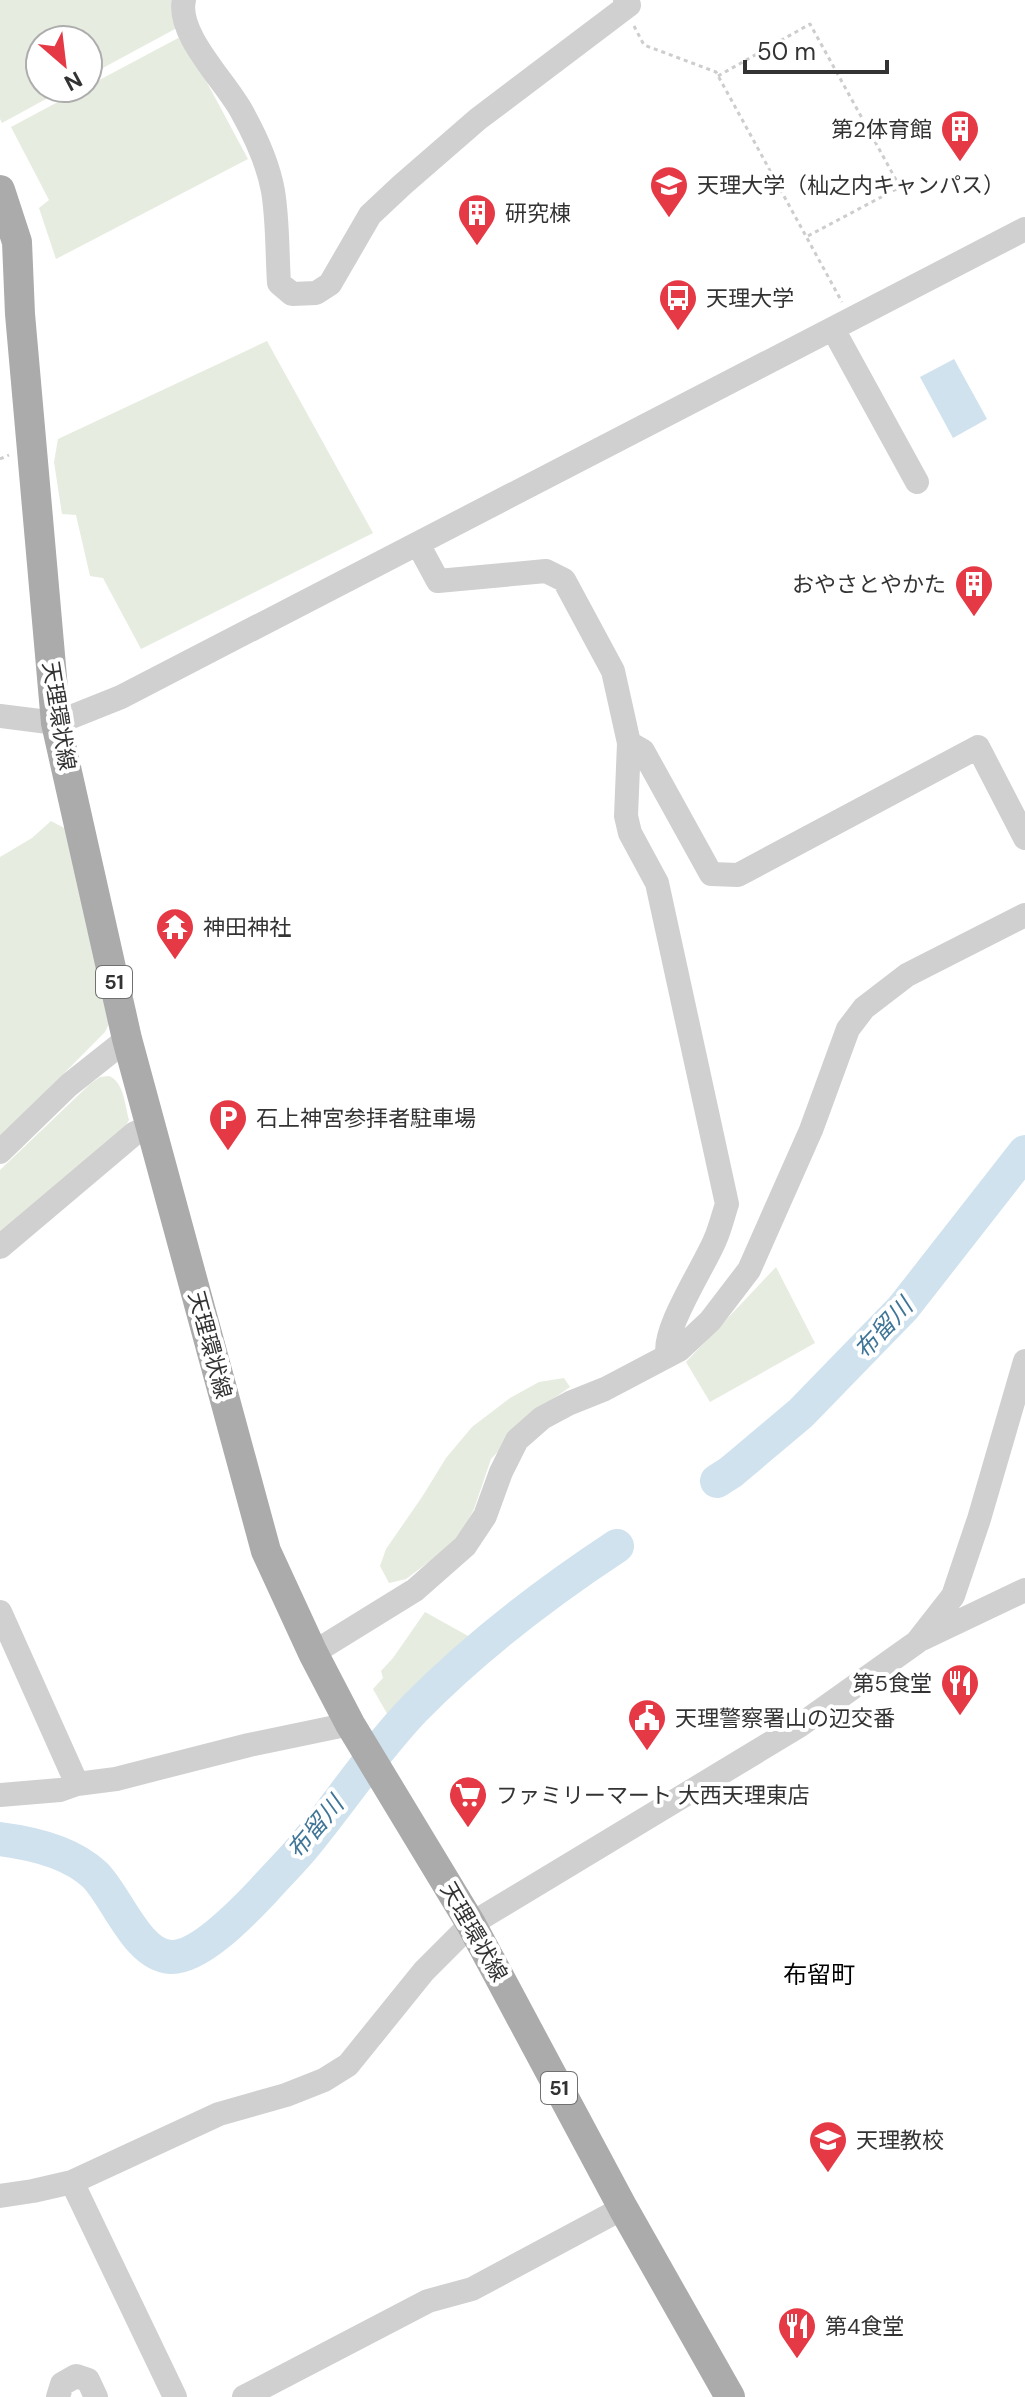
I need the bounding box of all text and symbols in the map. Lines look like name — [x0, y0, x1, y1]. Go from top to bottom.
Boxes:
north arrow — [24, 24, 104, 104]
scale bar — [745, 24, 887, 74]
text: 50 m — [757, 36, 816, 67]
text: N — [59, 65, 87, 98]
building icon: 第2体育館 — [939, 108, 981, 163]
place label: 第2体育館 — [831, 115, 932, 144]
school or university icon: 天理大学（杣之内キャンパス） — [648, 164, 690, 219]
place label: 天理大学（杣之内キャンパス） — [697, 171, 1005, 200]
building icon: 研究棟 — [456, 192, 498, 247]
place label: 研究棟 — [505, 199, 571, 228]
bus stop icon: 天理大学 — [657, 277, 699, 332]
place label: 天理大学 — [706, 284, 794, 313]
building icon: おやさとやかた — [953, 563, 995, 618]
place label: おやさとやかた — [792, 570, 946, 599]
street label: 天理環状線 — [36, 659, 82, 773]
temple icon: 神田神社 — [154, 906, 196, 961]
place label: 神田神社 — [203, 913, 291, 942]
road number: 51 — [96, 966, 132, 998]
parking icon: 石上神宮参拝者駐車場 — [207, 1097, 249, 1152]
place label: 石上神宮参拝者駐車場 — [256, 1104, 476, 1133]
street label: 天理環状線 — [182, 1288, 238, 1402]
water label: 布留川 — [847, 1289, 921, 1365]
restaurant icon: 第5食堂 — [939, 1662, 981, 1717]
place label: 第5食堂 — [853, 1669, 932, 1698]
public building icon: 天理警察署山の辺交番 — [626, 1697, 668, 1752]
place label: 天理警察署山の辺交番 — [675, 1704, 895, 1733]
supermarket icon: ファミリーマート 大西天理東店 — [447, 1774, 489, 1829]
place label: ファミリーマート 大西天理東店 — [496, 1781, 810, 1810]
water label: 布留川 — [280, 1787, 352, 1865]
street label: 天理環状線 — [434, 1877, 514, 1987]
district label: 布留町 — [783, 1959, 855, 1990]
road number: 51 — [541, 2072, 577, 2104]
school or university icon: 天理教校 — [807, 2119, 849, 2174]
place label: 天理教校 — [856, 2126, 944, 2155]
restaurant icon: 第4食堂 — [776, 2305, 818, 2360]
place label: 第4食堂 — [825, 2312, 904, 2341]

